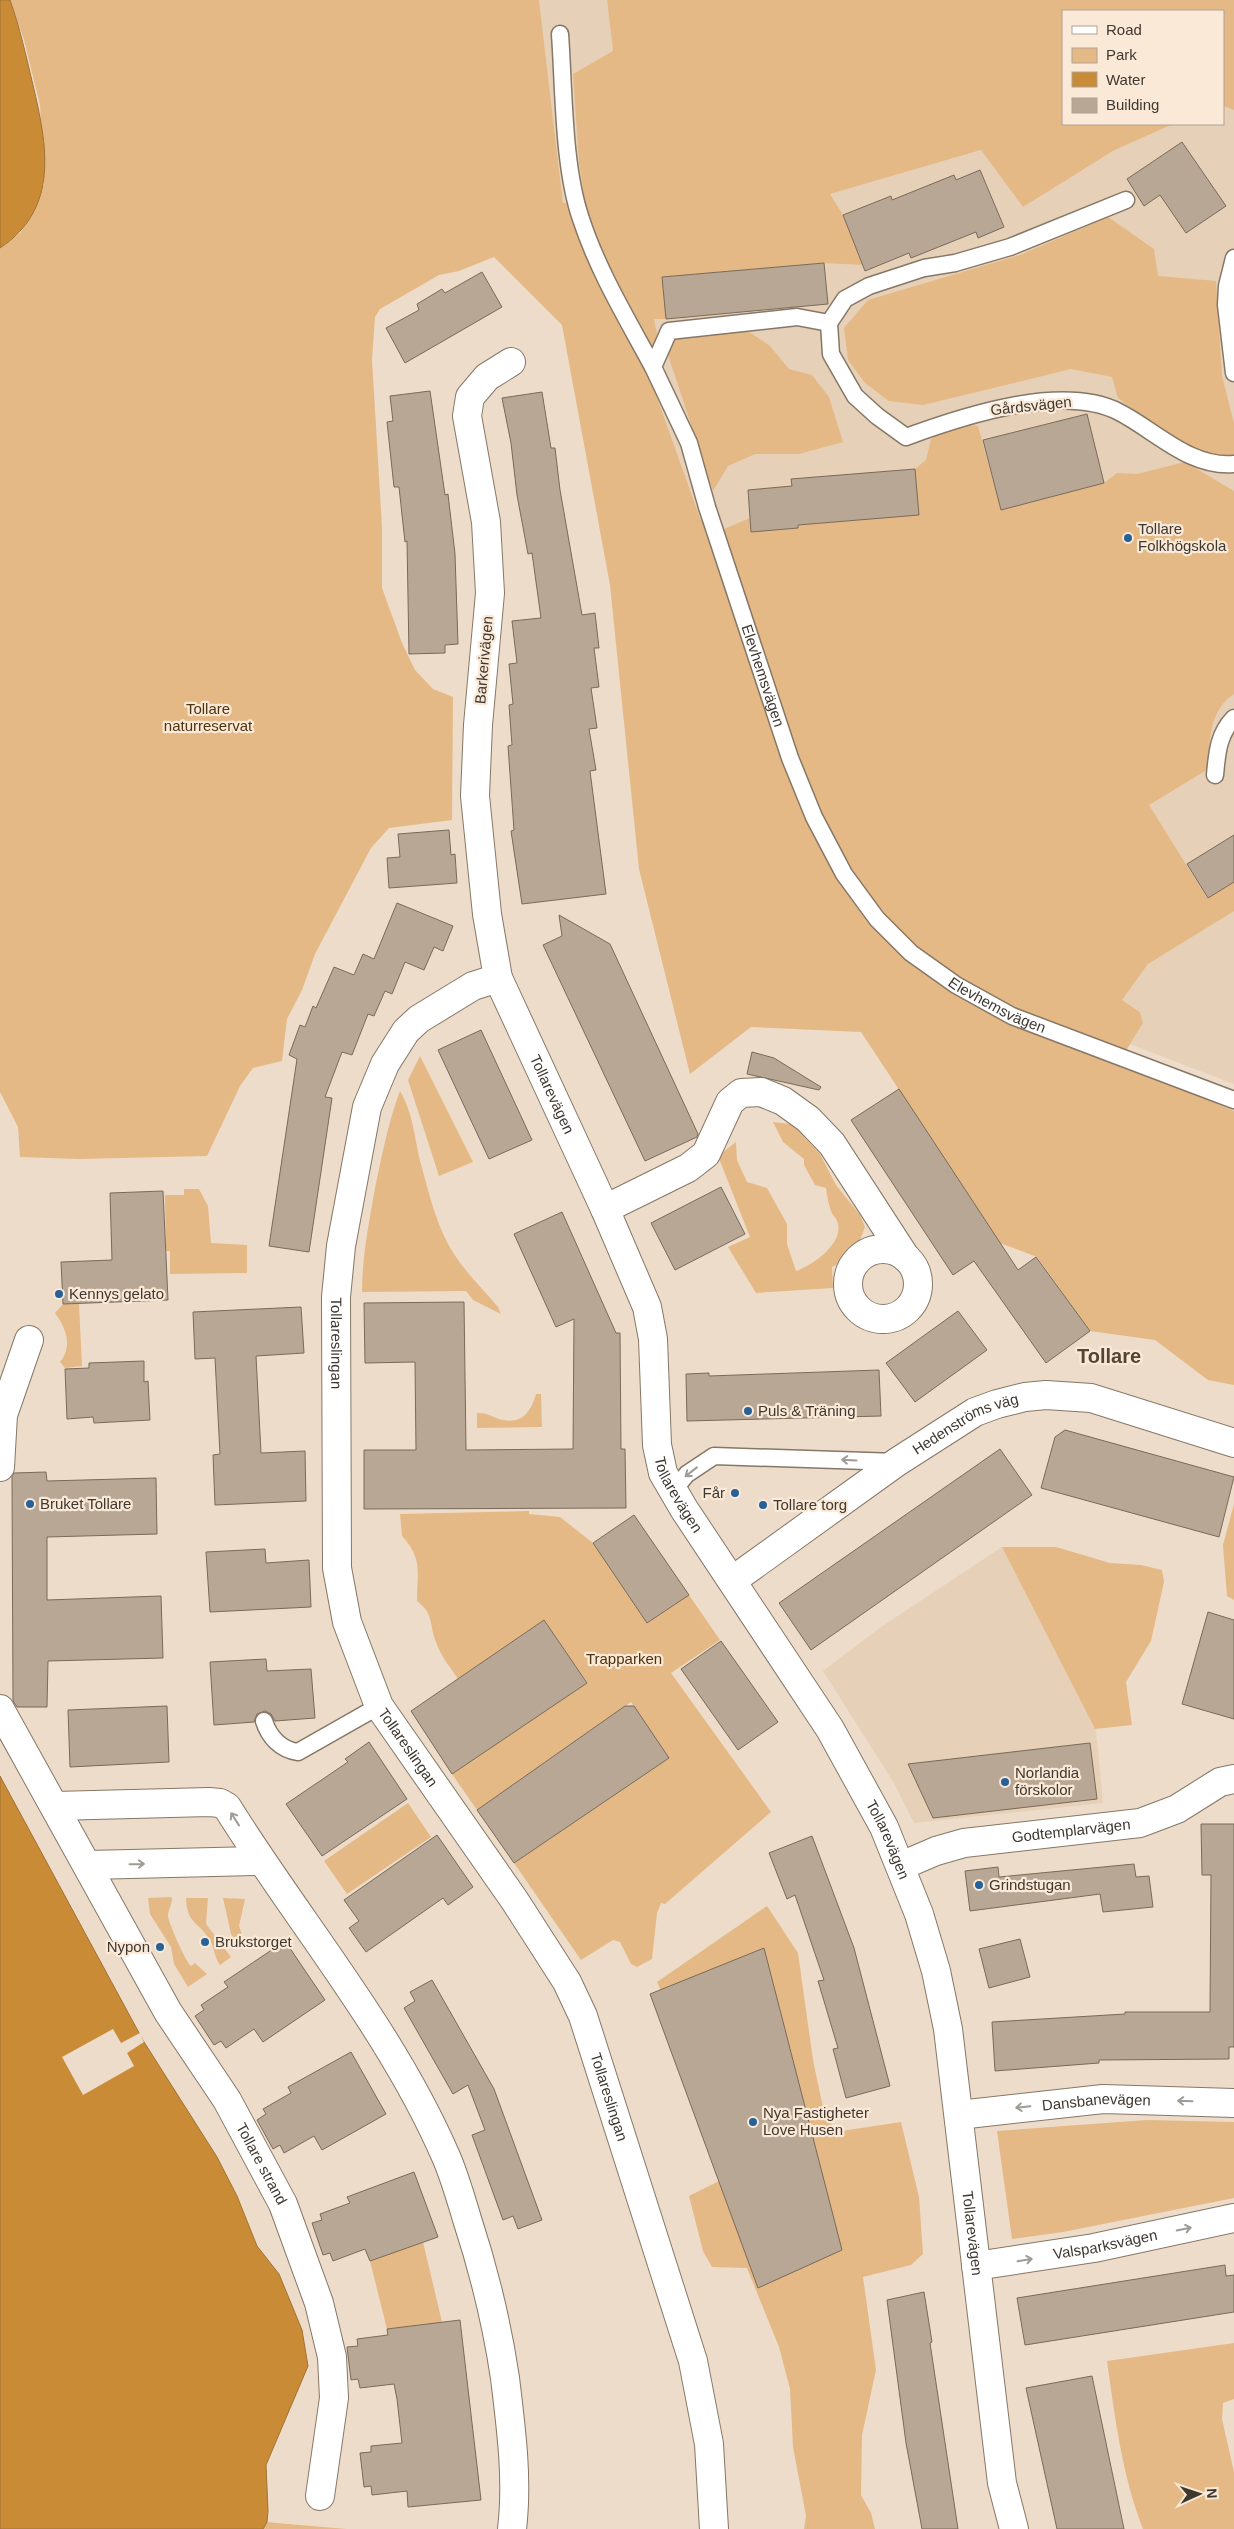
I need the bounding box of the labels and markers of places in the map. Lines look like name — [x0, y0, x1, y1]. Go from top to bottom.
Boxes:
place label: Tollare Folkhögskola — [1138, 520, 1227, 554]
marker: Tollare Folkhögskola — [1122, 532, 1134, 544]
place label: Kennys gelato — [69, 1285, 164, 1302]
marker: Kennys gelato — [53, 1288, 65, 1300]
place label: Puls & Träning — [758, 1402, 856, 1419]
marker: Puls & Träning — [742, 1405, 754, 1417]
place label: Får — [703, 1484, 725, 1501]
marker: Får — [729, 1487, 741, 1499]
place label: Bruket Tollare — [40, 1495, 131, 1512]
place label: Tollare torg — [773, 1496, 847, 1513]
marker: Bruket Tollare — [24, 1498, 36, 1510]
marker: Tollare torg — [757, 1499, 769, 1511]
place label: Norlandia förskolor — [1015, 1764, 1080, 1798]
marker: Norlandia förskolor — [999, 1776, 1011, 1788]
place label: Grindstugan — [989, 1876, 1071, 1893]
marker: Grindstugan — [973, 1879, 985, 1891]
place label: Brukstorget — [215, 1933, 293, 1950]
marker: Brukstorget — [199, 1936, 211, 1948]
place label: Nypon — [107, 1938, 150, 1955]
marker: Nypon — [154, 1941, 166, 1953]
place label: Nya Fastigheter Love Husen — [763, 2104, 869, 2138]
marker: Nya Fastigheter Love Husen — [747, 2116, 759, 2128]

